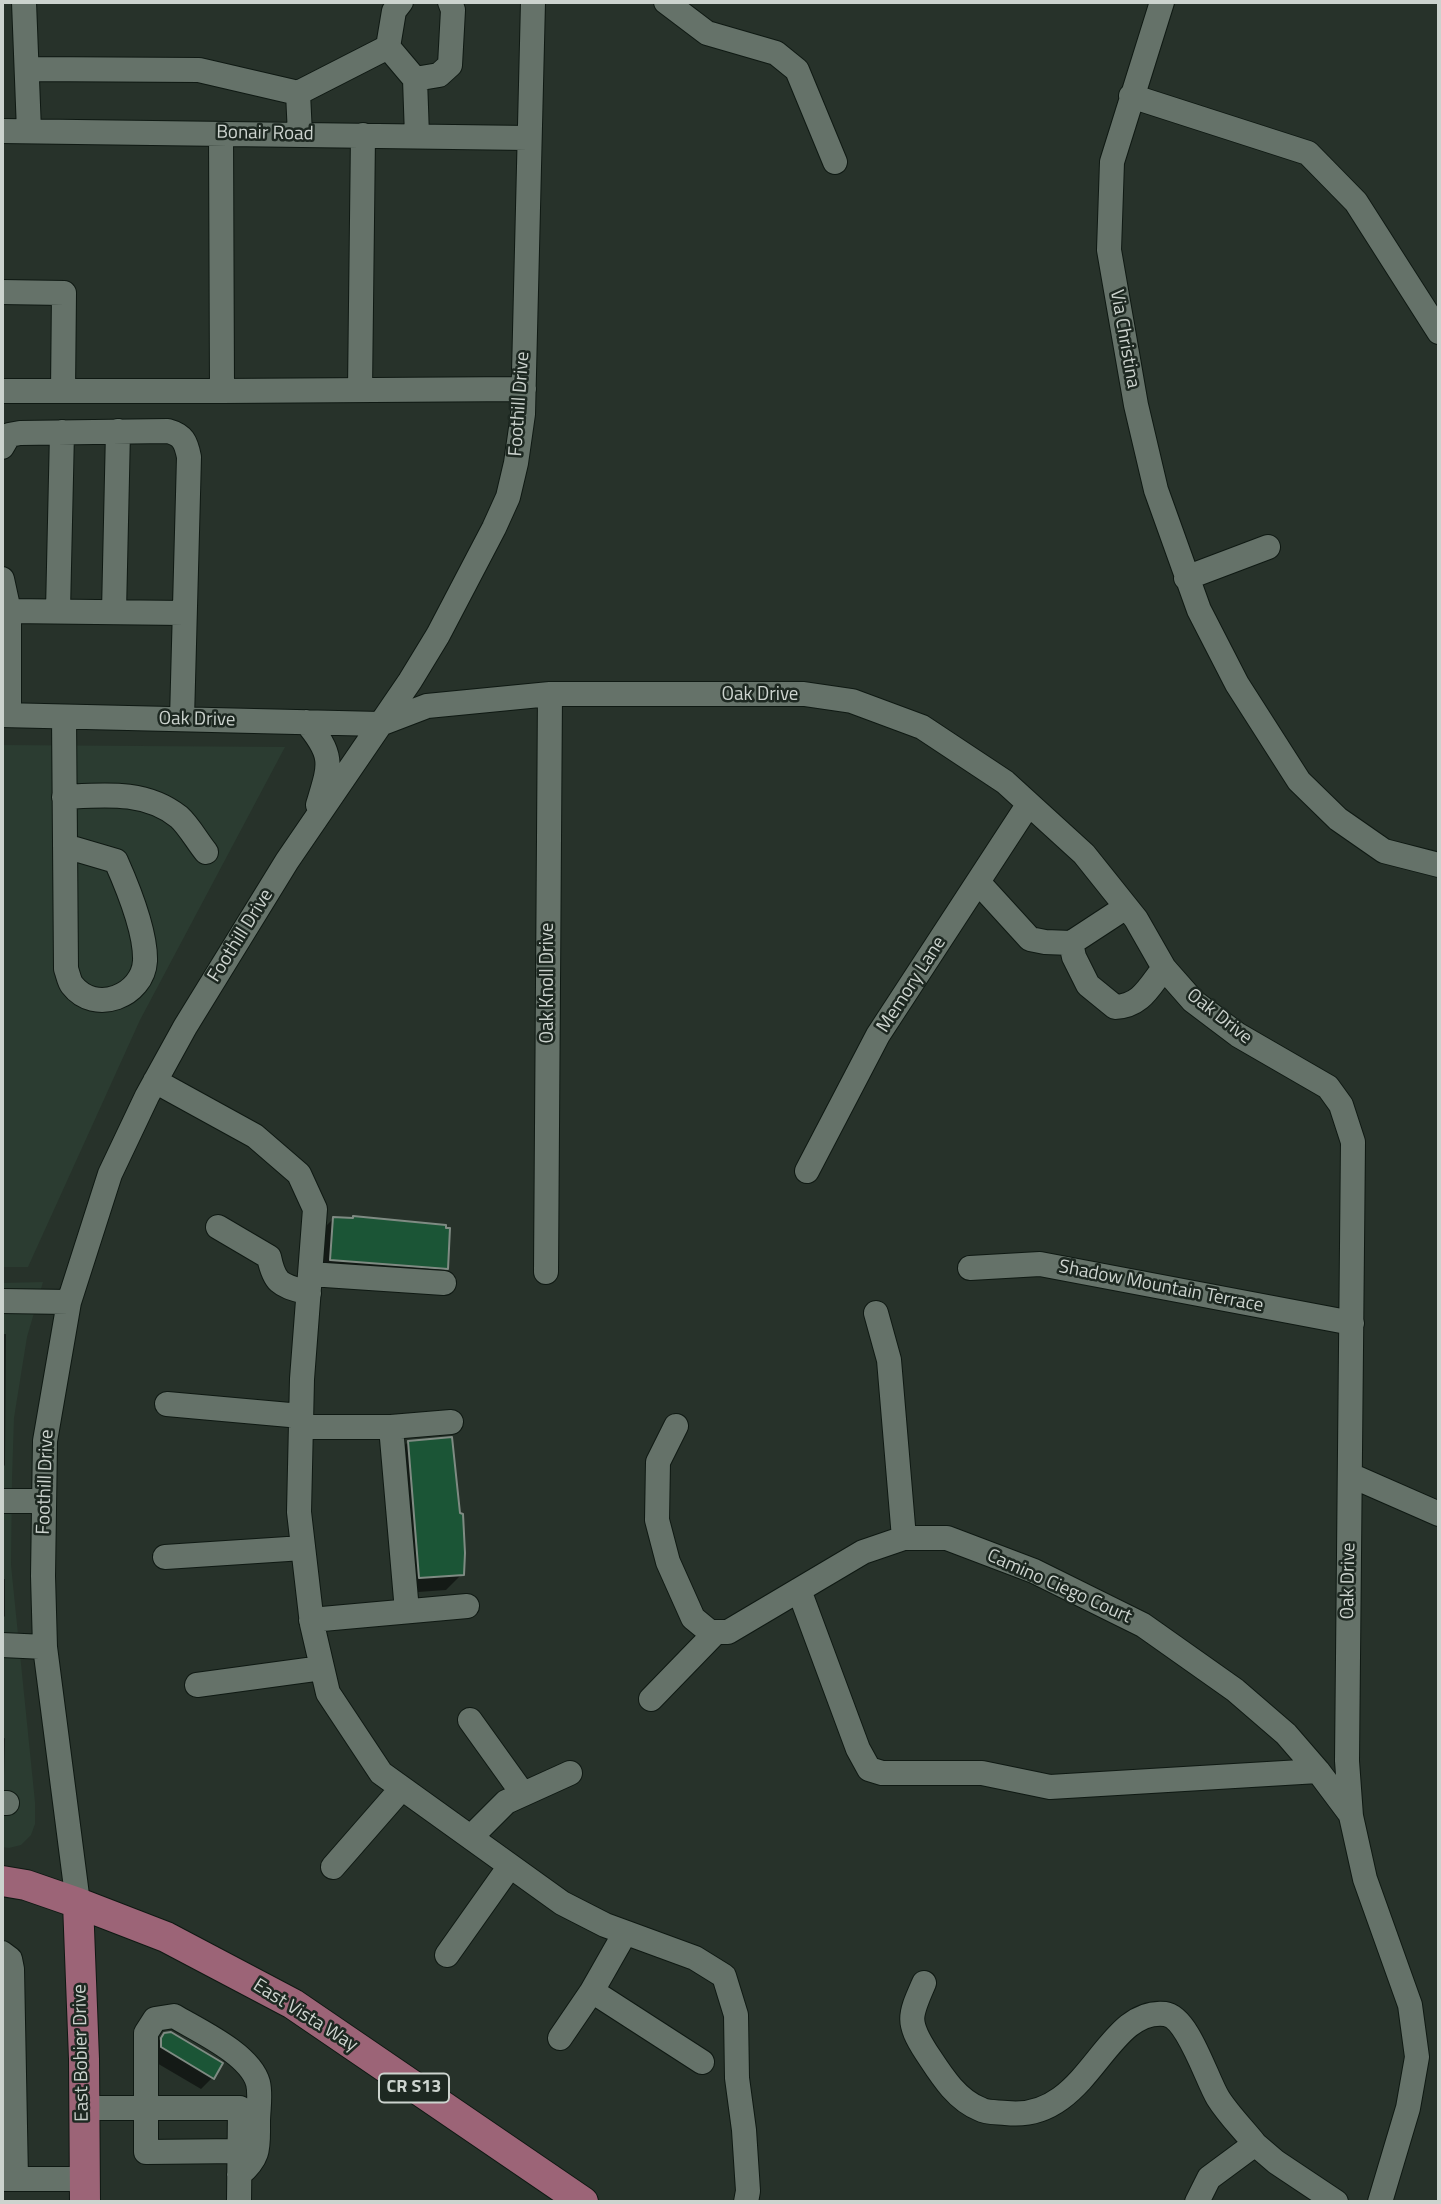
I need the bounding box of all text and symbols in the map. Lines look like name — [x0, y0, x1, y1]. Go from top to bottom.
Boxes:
street label: Bonair Road — [216, 122, 314, 146]
street label: Via Christina — [1104, 288, 1144, 390]
street label: Foothill Drive — [505, 351, 535, 457]
street label: Oak Drive — [722, 684, 798, 706]
street label: Oak Drive — [158, 708, 236, 732]
street label: Foothill Drive — [203, 885, 279, 987]
street label: Oak Knoll Drive — [537, 923, 559, 1043]
street label: Memory Lane — [873, 933, 951, 1037]
street label: Oak Drive — [1182, 984, 1256, 1050]
street label: Shadow Mountain Terrace — [1057, 1256, 1265, 1318]
street label: Foothill Drive — [33, 1429, 59, 1535]
street label: Oak Drive — [1337, 1542, 1361, 1620]
street label: Camino Ciego Court — [983, 1545, 1135, 1629]
street label: East Vista Way — [248, 1975, 362, 2057]
street label: East Bobier Drive — [69, 1984, 95, 2122]
road number: CR S13 — [379, 2074, 449, 2102]

